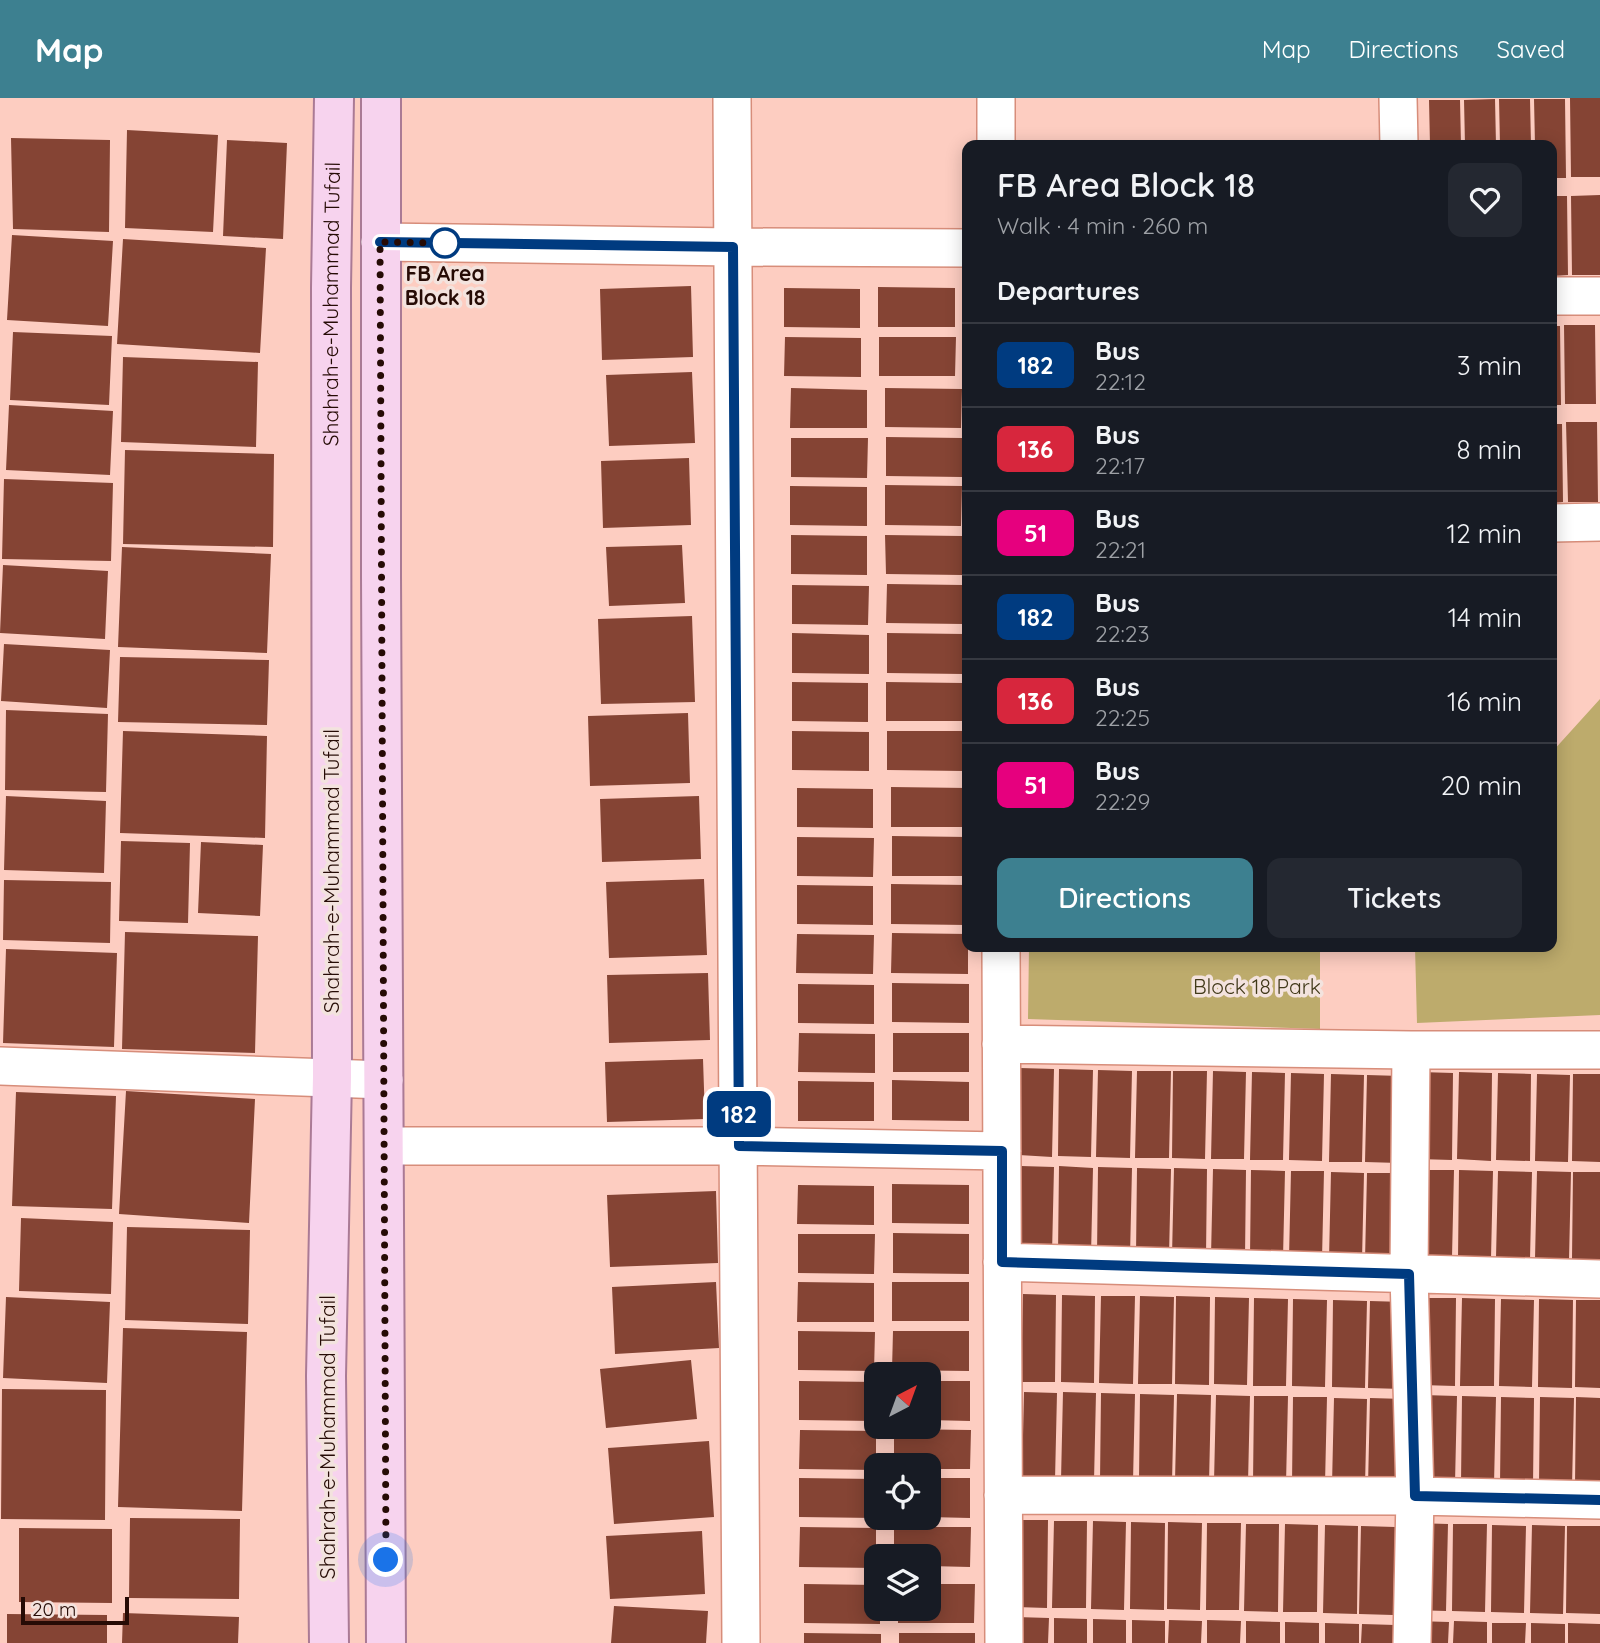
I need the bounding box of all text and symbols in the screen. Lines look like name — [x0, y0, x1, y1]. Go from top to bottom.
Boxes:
text: Map — [35, 29, 103, 70]
text: Map — [1262, 34, 1311, 64]
text: Directions — [1349, 34, 1459, 64]
text: Saved — [1497, 34, 1565, 64]
street label: Shahrah-e-Muhammad Tufail — [317, 162, 345, 446]
button: heart — [1448, 163, 1522, 237]
text: FB Area Block 18 — [997, 164, 1255, 205]
text: Walk · 4 min · 260 m — [997, 211, 1208, 240]
marker: FB Area Block 18 — [430, 228, 460, 258]
place label: FB Area Block 18 — [405, 260, 485, 310]
text: Departures — [997, 274, 1140, 307]
text: Bus — [1095, 334, 1140, 367]
text: 3 min — [1457, 349, 1522, 382]
text: 182 — [1017, 350, 1054, 380]
text: 22:12 — [1095, 367, 1146, 396]
text: Bus — [1095, 418, 1140, 451]
text: 8 min — [1457, 433, 1522, 466]
text: 136 — [1018, 434, 1053, 464]
text: 22:17 — [1095, 451, 1145, 480]
text: Bus — [1095, 502, 1140, 535]
text: 12 min — [1447, 517, 1522, 550]
text: 51 — [1024, 518, 1047, 548]
text: 22:21 — [1095, 535, 1146, 564]
text: Bus — [1095, 586, 1140, 619]
text: 14 min — [1448, 601, 1522, 634]
text: 182 — [1017, 602, 1054, 632]
text: 22:23 — [1095, 619, 1150, 648]
text: Bus — [1095, 670, 1140, 703]
text: 16 min — [1447, 685, 1522, 718]
text: 136 — [1018, 686, 1053, 716]
text: 22:25 — [1095, 703, 1150, 732]
street label: Shahrah-e-Muhammad Tufail — [318, 729, 344, 1013]
text: Bus — [1095, 754, 1140, 787]
text: 20 min — [1441, 769, 1522, 802]
text: 51 — [1024, 770, 1047, 800]
text: 22:29 — [1095, 787, 1150, 816]
button: Directions — [997, 858, 1253, 938]
button: Tickets — [1267, 858, 1522, 938]
park label: Block 18 Park — [1193, 973, 1321, 999]
line badge: 182 — [699, 1091, 779, 1137]
text: 182 — [721, 1099, 757, 1129]
street label: Shahrah-e-Muhammad Tufail — [314, 1295, 340, 1579]
north arrow — [864, 1362, 942, 1438]
map controls — [864, 1362, 941, 1621]
button: locate — [864, 1453, 941, 1530]
your location — [368, 1542, 403, 1577]
button: layers — [864, 1544, 941, 1621]
scale bar — [21, 1594, 130, 1626]
text: 20 m — [32, 1597, 76, 1621]

